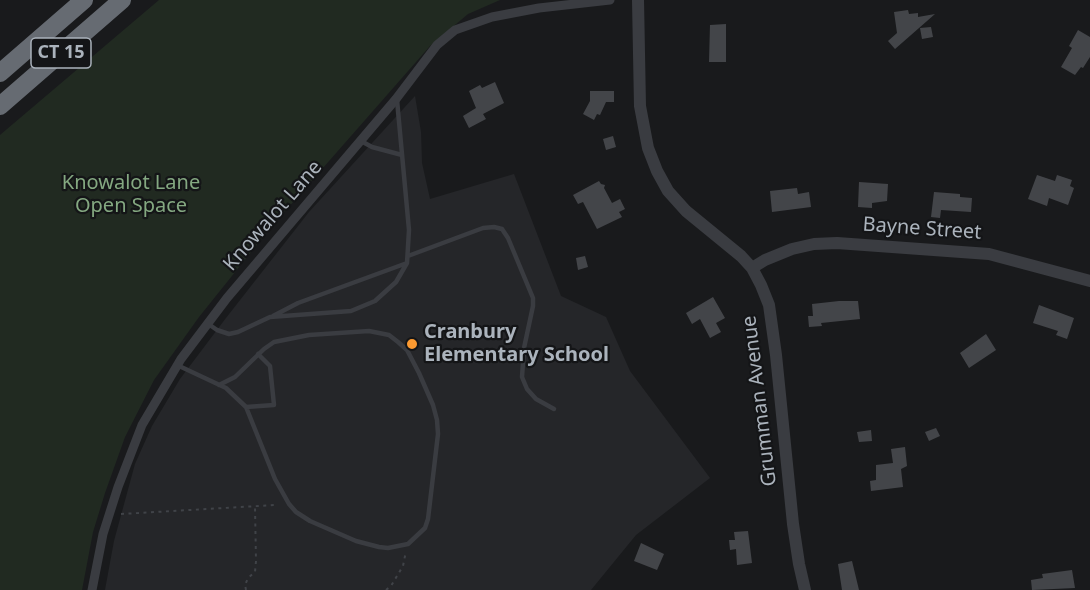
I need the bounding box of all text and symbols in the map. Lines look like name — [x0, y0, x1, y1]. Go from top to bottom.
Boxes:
road number: CT 15 — [31, 38, 91, 68]
street label: Knowalot Lane — [219, 156, 327, 276]
park label: Knowalot Lane Open Space — [62, 171, 200, 218]
street label: Bayne Street — [862, 213, 982, 245]
street label: Grumman Avenue — [738, 314, 782, 488]
place label: Cranbury Elementary School — [424, 320, 609, 367]
marker: Cranbury Elementary School — [405, 337, 419, 351]

